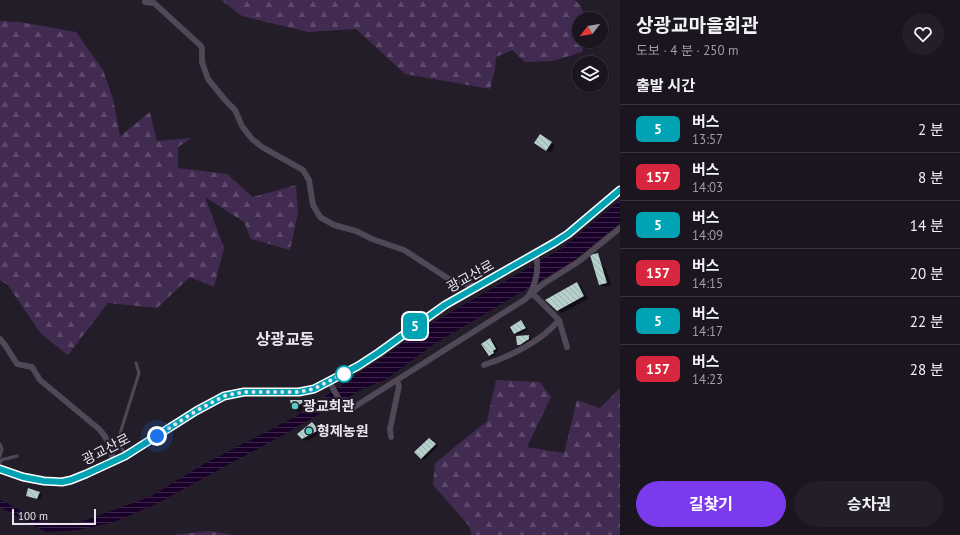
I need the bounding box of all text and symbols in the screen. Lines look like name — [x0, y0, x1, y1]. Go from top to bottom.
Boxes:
north arrow — [572, 12, 608, 48]
map controls — [572, 12, 608, 92]
text: 상광교마을회관 — [636, 13, 758, 37]
button: heart — [902, 13, 944, 55]
text: 도보 · 4 분 · 250 m — [636, 42, 739, 59]
button: layers — [572, 56, 608, 92]
text: 출발 시간 — [636, 76, 695, 95]
text: 버스 — [692, 112, 720, 131]
text: 5 — [654, 120, 662, 138]
text: 2 분 — [918, 120, 944, 139]
text: 13:57 — [692, 131, 723, 148]
text: 버스 — [692, 160, 720, 179]
text: 157 — [646, 168, 670, 186]
text: 8 분 — [918, 168, 944, 187]
text: 14:03 — [692, 179, 723, 196]
text: 버스 — [692, 208, 720, 227]
text: 5 — [654, 216, 662, 234]
text: 14 분 — [910, 216, 944, 235]
text: 14:09 — [692, 227, 723, 244]
street label: 광교산로 — [443, 256, 497, 296]
text: 버스 — [692, 256, 720, 275]
text: 157 — [646, 264, 670, 282]
text: 20 분 — [910, 264, 944, 283]
text: 14:15 — [692, 275, 723, 292]
text: 버스 — [692, 304, 720, 323]
text: 5 — [654, 312, 662, 330]
text: 22 분 — [910, 312, 944, 331]
line badge: 5 — [402, 313, 428, 339]
text: 5 — [411, 317, 419, 335]
text: 14:17 — [692, 323, 723, 340]
district label: 상광교동 — [256, 329, 314, 349]
text: 버스 — [692, 352, 720, 371]
text: 157 — [646, 360, 670, 378]
text: 28 분 — [910, 360, 944, 379]
unlabelled marker — [335, 365, 353, 383]
text: 14:23 — [692, 371, 723, 388]
place label: 광교회관 — [303, 397, 355, 415]
marker: 광교회관 — [290, 401, 300, 411]
place label: 형제농원 — [317, 422, 369, 440]
your location — [147, 426, 167, 446]
marker: 형제농원 — [304, 426, 314, 436]
street label: 광교산로 — [79, 429, 133, 469]
button: 길찾기 — [636, 481, 786, 527]
button: 승차권 — [794, 481, 944, 527]
scale bar — [12, 507, 96, 526]
text: 100 m — [18, 509, 48, 523]

